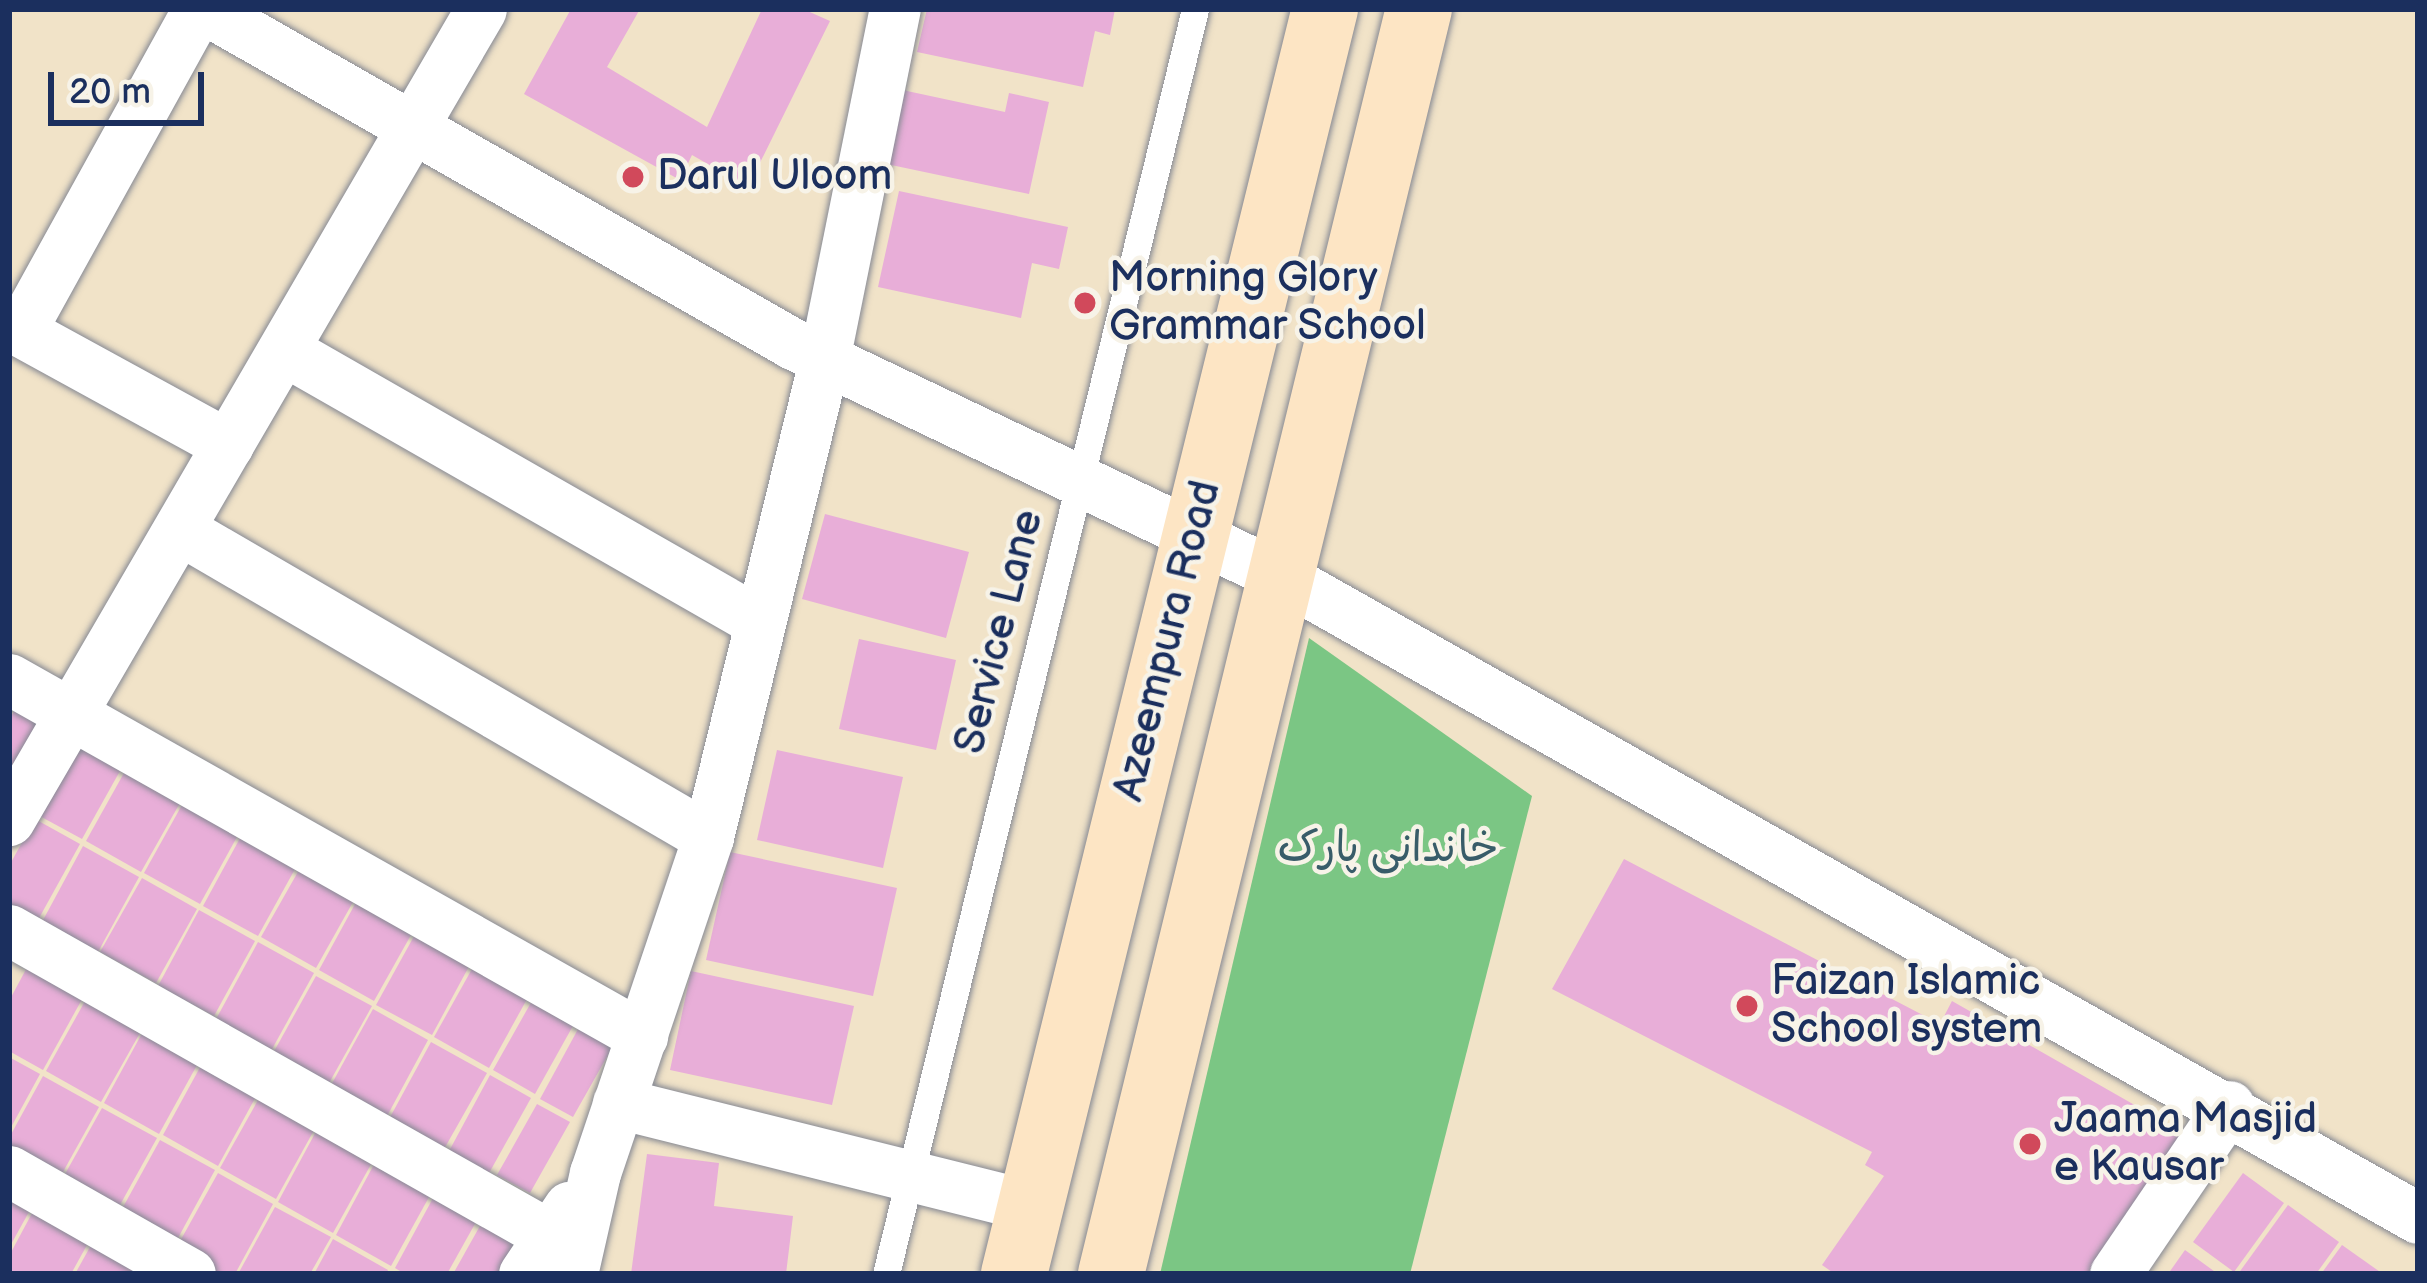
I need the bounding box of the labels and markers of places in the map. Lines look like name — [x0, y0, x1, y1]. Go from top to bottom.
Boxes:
place label: Darul Uloom — [657, 152, 892, 202]
marker: Darul Uloom — [620, 164, 646, 190]
place label: Morning Glory Grammar School — [1109, 254, 1426, 352]
marker: Morning Glory Grammar School — [1072, 290, 1098, 316]
place label: Faizan Islamic School system — [1771, 957, 2042, 1056]
marker: Faizan Islamic School system — [1734, 993, 1760, 1019]
place label: Jaama Masjid e Kausar — [2054, 1095, 2317, 1194]
marker: Jaama Masjid e Kausar — [2017, 1131, 2043, 1157]

